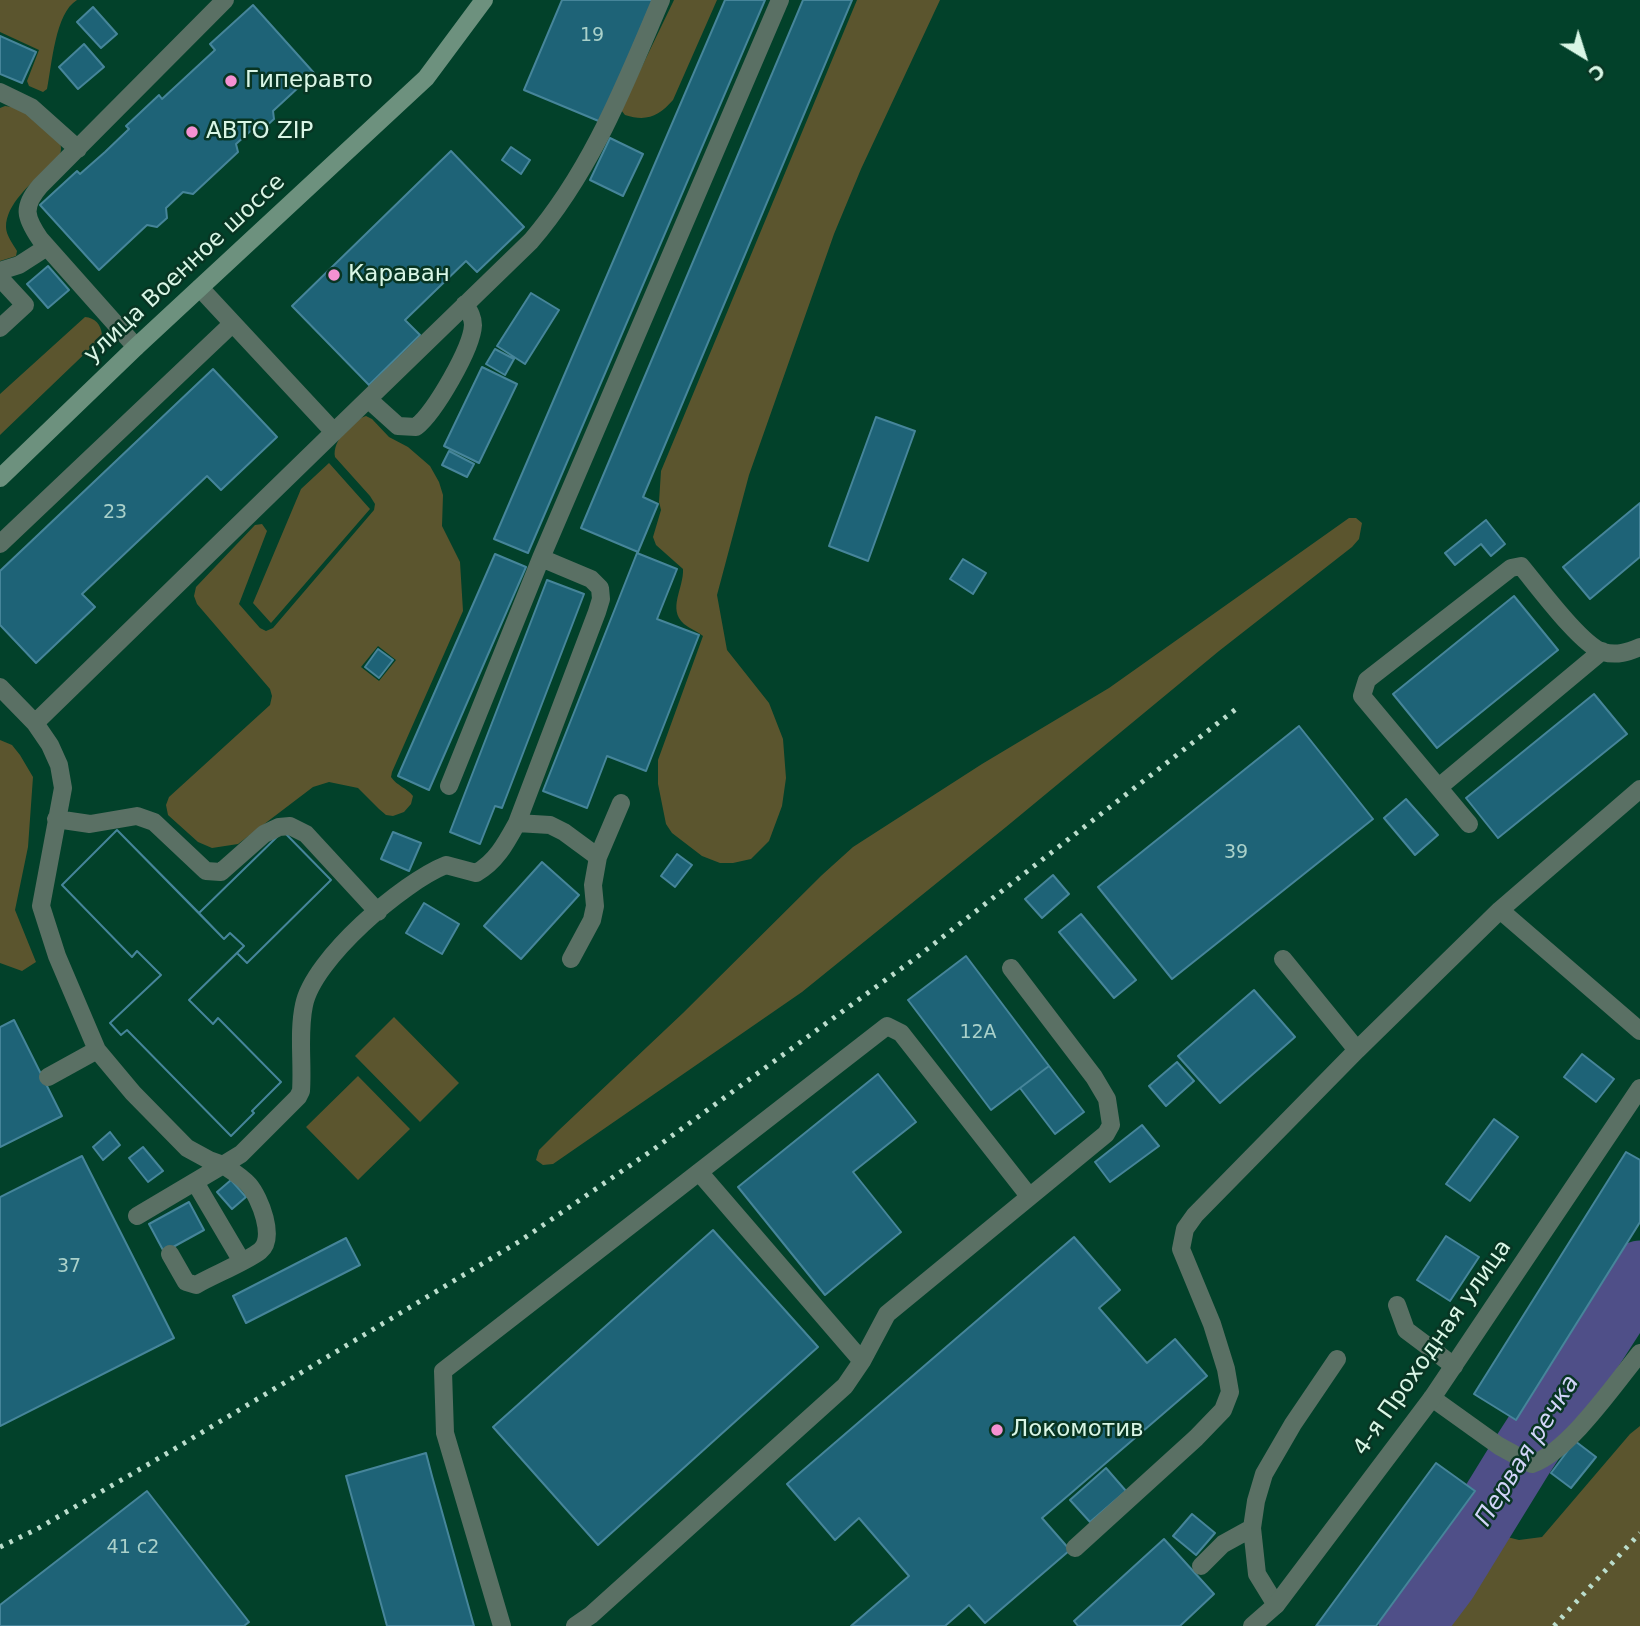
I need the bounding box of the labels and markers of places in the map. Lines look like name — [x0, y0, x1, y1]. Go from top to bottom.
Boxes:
place label: Гиперавто — [245, 67, 373, 95]
marker: Гиперавто — [223, 73, 239, 89]
place label: АВТО ZIP — [206, 118, 313, 146]
marker: АВТО ZIP — [184, 124, 200, 140]
place label: Караван — [348, 261, 450, 289]
marker: Караван — [326, 267, 342, 283]
place label: Локомотив — [1011, 1416, 1144, 1444]
marker: Локомотив — [989, 1422, 1005, 1438]

